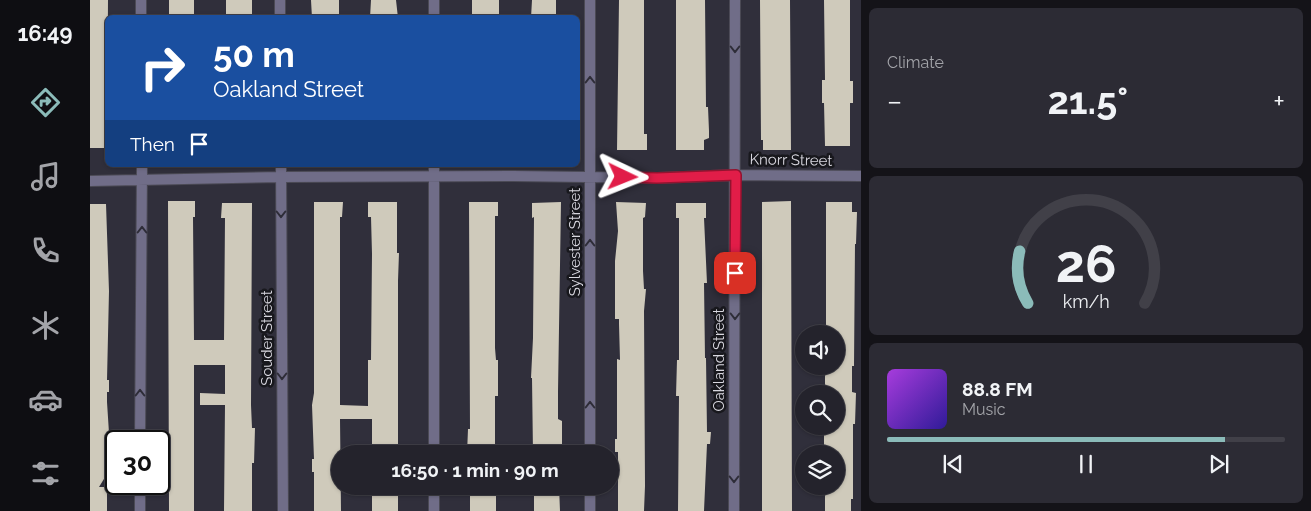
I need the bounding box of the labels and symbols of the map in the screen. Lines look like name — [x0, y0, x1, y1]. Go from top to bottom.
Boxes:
one-way arrow — [730, 45, 740, 53]
one-way arrow — [585, 76, 595, 84]
position arrow — [596, 150, 648, 202]
street label: Knorr Street — [749, 150, 833, 170]
street label: Sylvester Street — [566, 188, 584, 296]
one-way arrow — [276, 210, 286, 218]
one-way arrow — [137, 226, 147, 234]
one-way arrow — [585, 238, 595, 246]
pin — [714, 252, 756, 294]
street label: Souder Street — [258, 290, 276, 386]
street label: Oakland Street — [710, 308, 728, 412]
one-way arrow — [730, 312, 740, 320]
one-way arrow — [277, 372, 287, 380]
one-way arrow — [135, 388, 146, 396]
one-way arrow — [585, 401, 595, 408]
speed limit sign: 30 — [105, 430, 170, 495]
one-way arrow — [729, 475, 739, 483]

